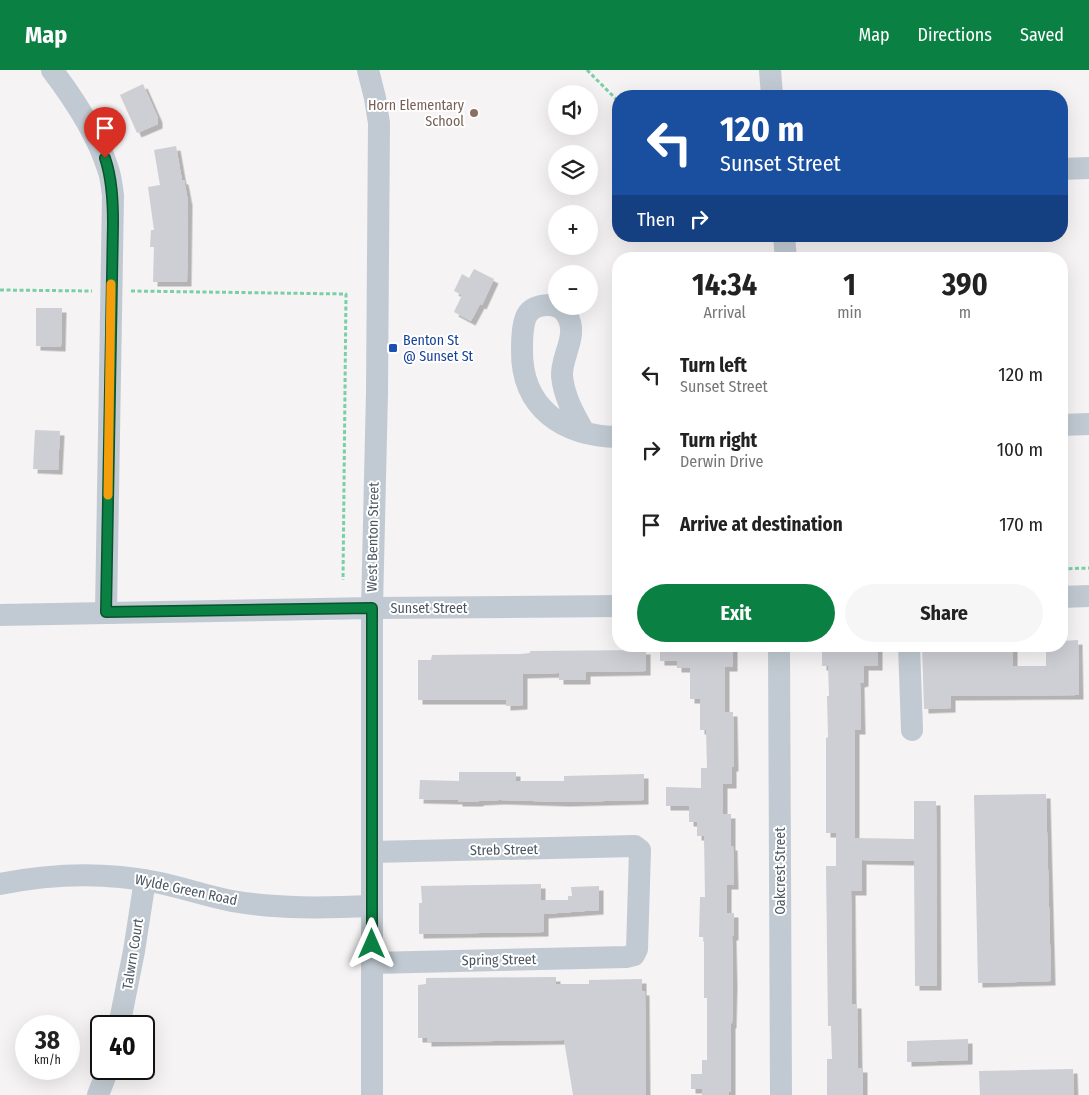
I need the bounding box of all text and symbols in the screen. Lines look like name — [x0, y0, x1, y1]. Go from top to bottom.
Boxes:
text: Map — [25, 21, 67, 49]
text: Map — [858, 24, 890, 46]
text: Directions — [918, 24, 992, 46]
text: Saved — [1020, 24, 1064, 46]
map controls — [548, 85, 598, 315]
button: sound — [548, 85, 598, 135]
place label: Horn Elementary School — [368, 97, 465, 130]
pin — [84, 107, 126, 158]
marker: Horn Elementary School — [468, 107, 480, 119]
text: 120 m — [720, 108, 804, 150]
icon: left — [637, 110, 702, 175]
icon: arrive — [91, 114, 119, 142]
button: layers — [548, 145, 598, 195]
text: Sunset Street — [720, 150, 841, 177]
button: + — [548, 205, 598, 255]
icon: right — [685, 205, 713, 233]
text: Then — [637, 208, 675, 231]
button: − — [548, 265, 598, 315]
text: 14:34 — [692, 267, 757, 303]
text: 1 — [843, 267, 856, 303]
text: 390 — [942, 267, 988, 303]
text: Arrival — [703, 303, 746, 322]
text: min — [837, 303, 862, 322]
text: m — [959, 303, 971, 322]
place label: Benton St @ Sunset St — [403, 332, 474, 365]
marker: Benton St @ Sunset St — [387, 342, 399, 354]
text: Turn left — [680, 354, 747, 377]
icon: left — [637, 361, 665, 389]
text: 120 m — [998, 363, 1043, 386]
text: Sunset Street — [680, 377, 768, 396]
text: Turn right — [680, 429, 757, 452]
icon: right — [637, 436, 665, 464]
text: 100 m — [997, 438, 1043, 461]
text: Derwin Drive — [680, 452, 763, 471]
street label: West Benton Street — [364, 481, 382, 592]
icon: arrive — [637, 511, 665, 539]
text: Arrive at destination — [680, 513, 843, 536]
text: 170 m — [999, 513, 1043, 536]
button: Exit — [637, 584, 835, 642]
button: Share — [845, 584, 1043, 642]
street label: Sunset Street — [391, 600, 468, 617]
street label: Oakcrest Street — [772, 827, 789, 915]
street label: Streb Street — [470, 841, 539, 859]
street label: Wylde Green Road — [133, 871, 239, 909]
street label: Talwrn Court — [119, 917, 147, 991]
position arrow — [345, 917, 397, 969]
street label: Spring Street — [462, 951, 537, 969]
speed limit sign: 40 — [90, 1015, 155, 1080]
text: 38 — [35, 1026, 60, 1056]
text: km/h — [34, 1053, 61, 1067]

